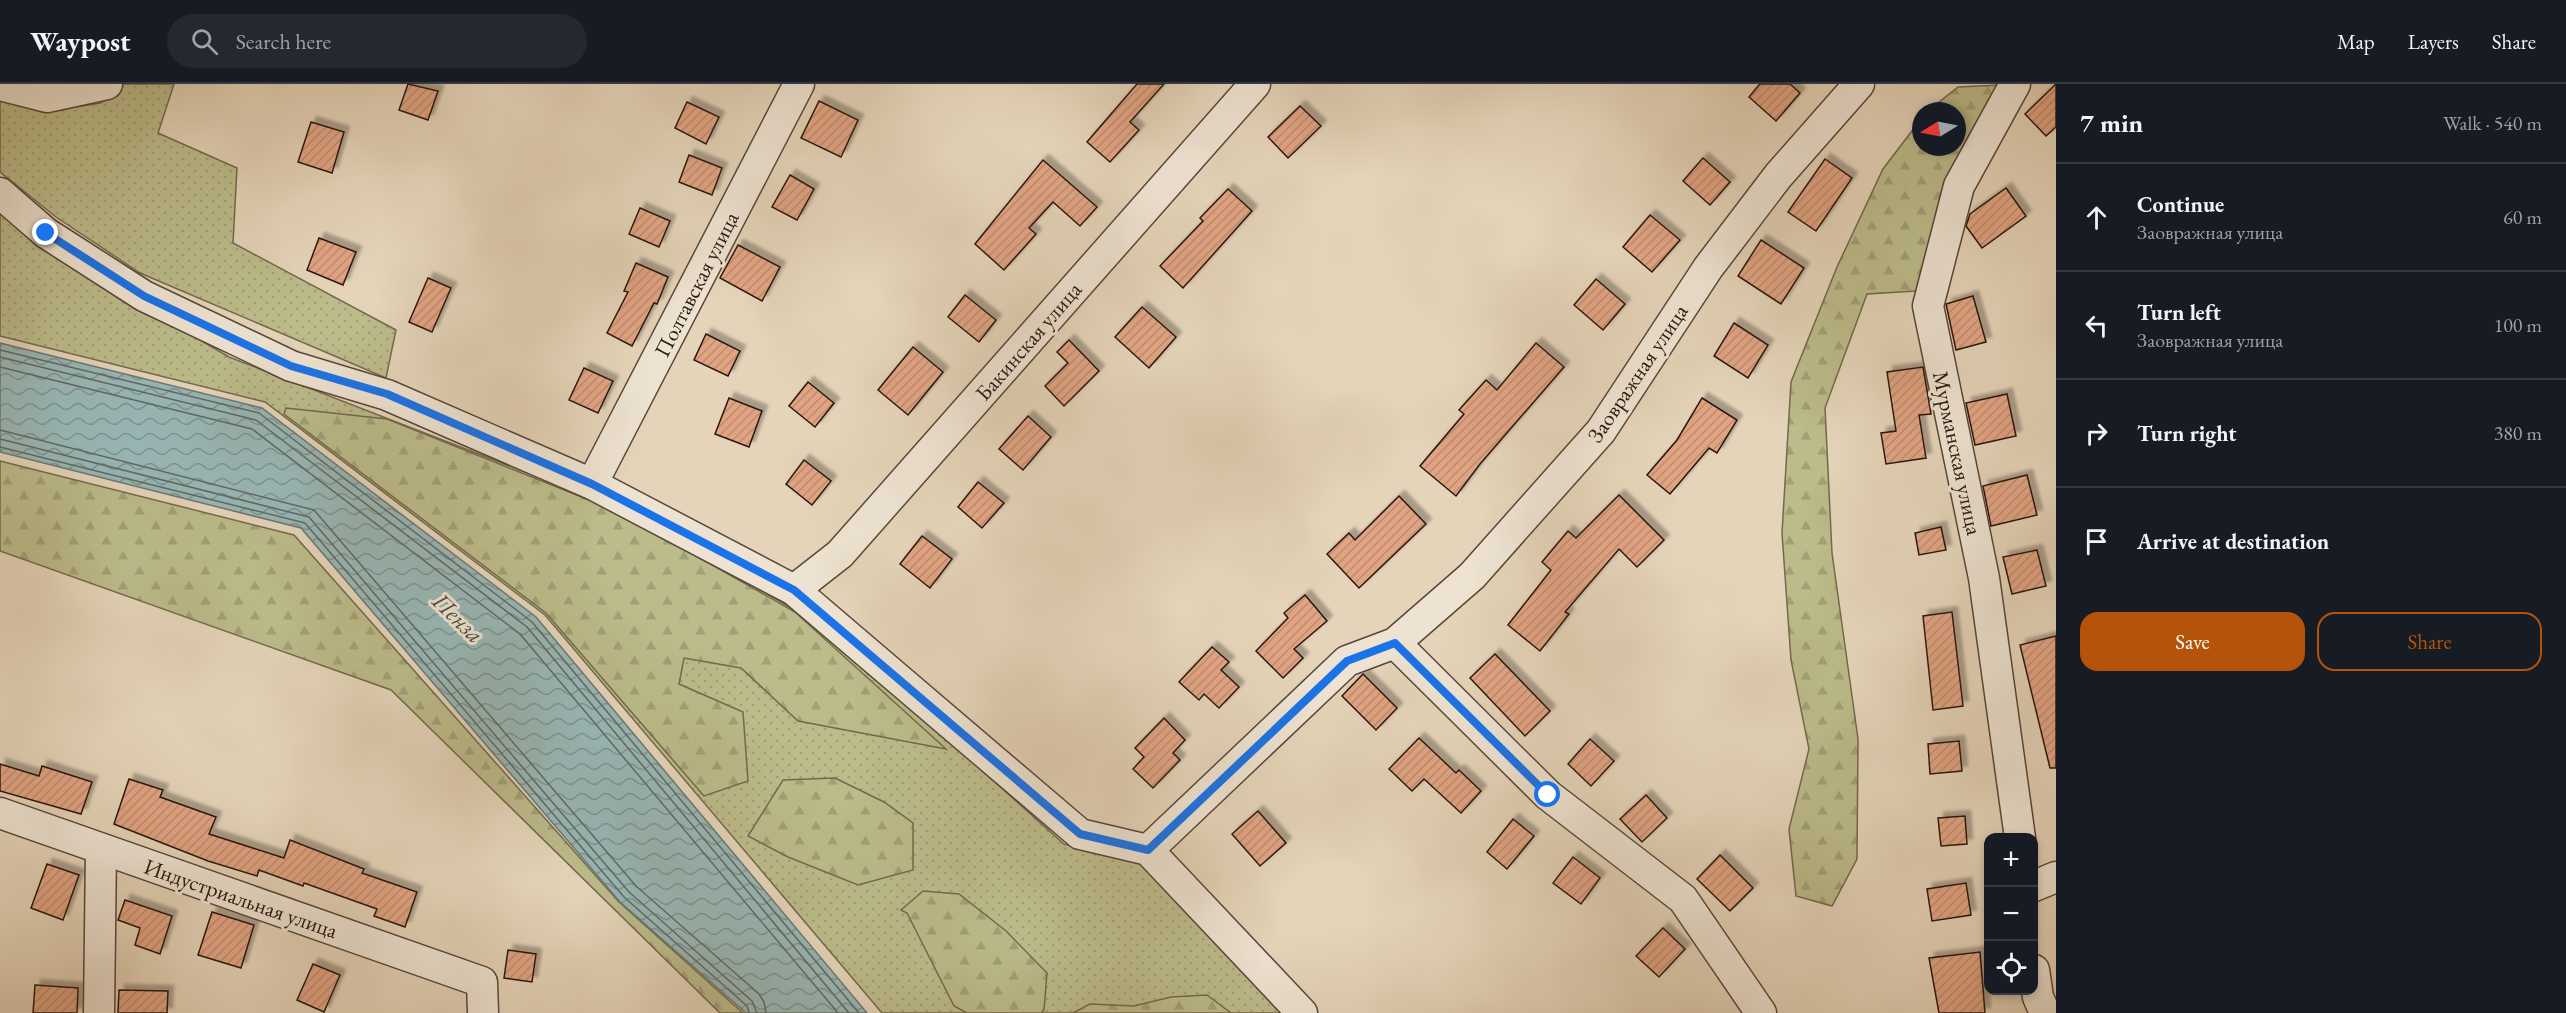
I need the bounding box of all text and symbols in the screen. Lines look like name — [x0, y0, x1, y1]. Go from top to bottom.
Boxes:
search box — [167, 14, 587, 68]
text: Waypost — [30, 23, 131, 59]
icon: search — [188, 25, 221, 58]
text: Search here — [236, 27, 331, 56]
text: Map — [2337, 28, 2375, 55]
text: Layers — [2408, 28, 2459, 55]
text: Share — [2492, 28, 2536, 55]
north arrow — [1912, 102, 1966, 156]
text: 7 min — [2080, 106, 2143, 140]
text: Walk · 540 m — [2443, 110, 2542, 136]
text: Continue — [2137, 190, 2224, 219]
icon: ahead — [2080, 201, 2113, 234]
text: 60 m — [2503, 204, 2542, 230]
street label: Полтавская улица — [647, 206, 746, 362]
route end — [32, 219, 58, 245]
text: Заовражная улица — [2137, 219, 2283, 245]
street label: Бакинская улица — [969, 276, 1088, 407]
street label: Заовражная улица — [1580, 298, 1695, 448]
text: Turn left — [2137, 298, 2221, 327]
icon: left — [2080, 309, 2113, 342]
text: 100 m — [2494, 312, 2542, 338]
text: Заовражная улица — [2137, 327, 2283, 353]
street label: Мурманская улица — [1926, 368, 1989, 538]
icon: right — [2080, 417, 2113, 450]
text: Turn right — [2137, 419, 2236, 448]
text: 380 m — [2494, 420, 2542, 446]
icon: arrive — [2080, 525, 2113, 558]
text: Arrive at destination — [2137, 527, 2329, 556]
water label: Пенза — [425, 585, 490, 649]
button: Save — [2080, 612, 2305, 671]
button: Share — [2317, 612, 2542, 671]
route start — [1534, 781, 1560, 807]
map controls — [1984, 833, 2038, 995]
button: + — [1984, 833, 2038, 887]
street label: Индустриальная улица — [140, 852, 342, 945]
button: − — [1984, 887, 2038, 941]
button: locate — [1984, 941, 2038, 995]

